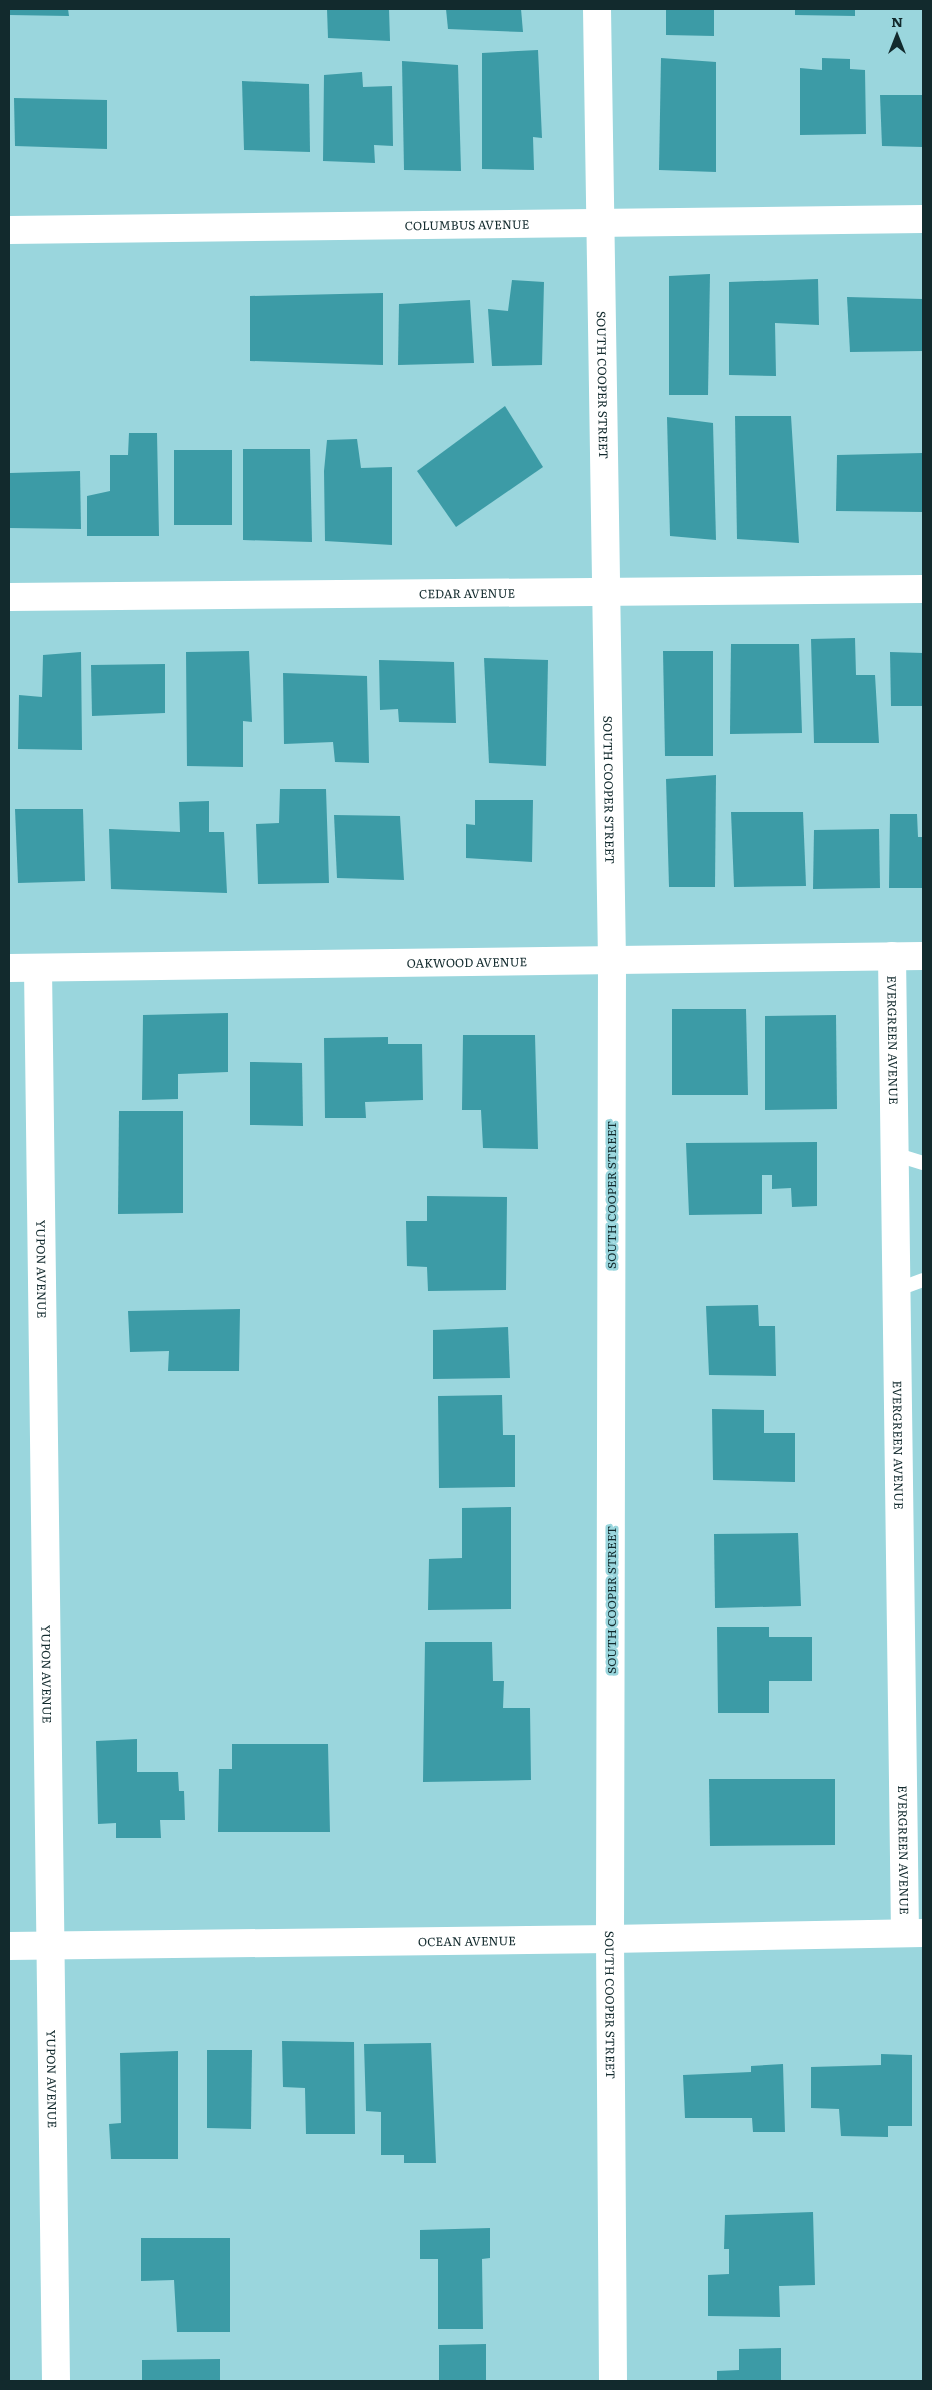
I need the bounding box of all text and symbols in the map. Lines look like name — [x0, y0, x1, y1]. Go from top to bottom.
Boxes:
north arrow — [872, 10, 922, 60]
text: N — [891, 11, 903, 31]
street label: COLUMBUS AVENUE — [405, 215, 530, 234]
street label: SOUTH COOPER STREET — [593, 311, 613, 459]
street label: CEDAR AVENUE — [419, 584, 515, 602]
street label: SOUTH COOPER STREET — [599, 716, 619, 864]
street label: OAKWOOD AVENUE — [407, 952, 528, 972]
street label: EVERGREEN AVENUE — [883, 975, 903, 1105]
street label: SOUTH COOPER STREET — [602, 1121, 620, 1269]
street label: YUPON AVENUE — [32, 1220, 51, 1319]
street label: EVERGREEN AVENUE — [889, 1380, 908, 1510]
street label: SOUTH COOPER STREET — [602, 1526, 620, 1674]
street label: YUPON AVENUE — [37, 1625, 57, 1724]
street label: EVERGREEN AVENUE — [894, 1785, 914, 1915]
street label: OCEAN AVENUE — [418, 1931, 516, 1950]
street label: SOUTH COOPER STREET — [601, 1931, 620, 2079]
street label: YUPON AVENUE — [43, 2030, 62, 2129]

